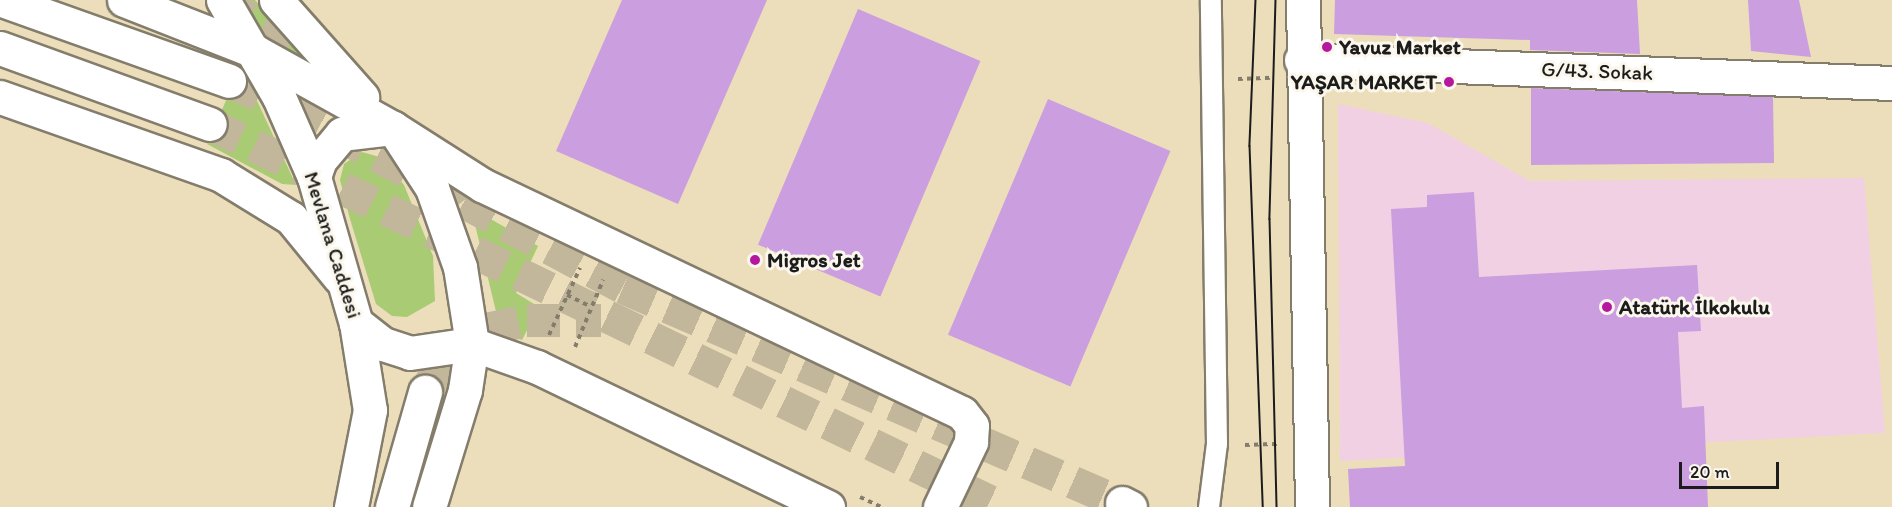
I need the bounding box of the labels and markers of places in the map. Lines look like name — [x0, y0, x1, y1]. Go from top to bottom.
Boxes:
place label: Yavuz Market — [1339, 34, 1460, 60]
marker: Yavuz Market — [1320, 40, 1334, 54]
place label: YAŞAR MARKET — [1290, 69, 1437, 95]
marker: YAŞAR MARKET — [1442, 75, 1456, 89]
place label: Migros Jet — [767, 247, 861, 273]
marker: Migros Jet — [748, 253, 762, 267]
place label: Atatürk İlkokulu — [1619, 294, 1770, 320]
marker: Atatürk İlkokulu — [1600, 300, 1614, 314]

